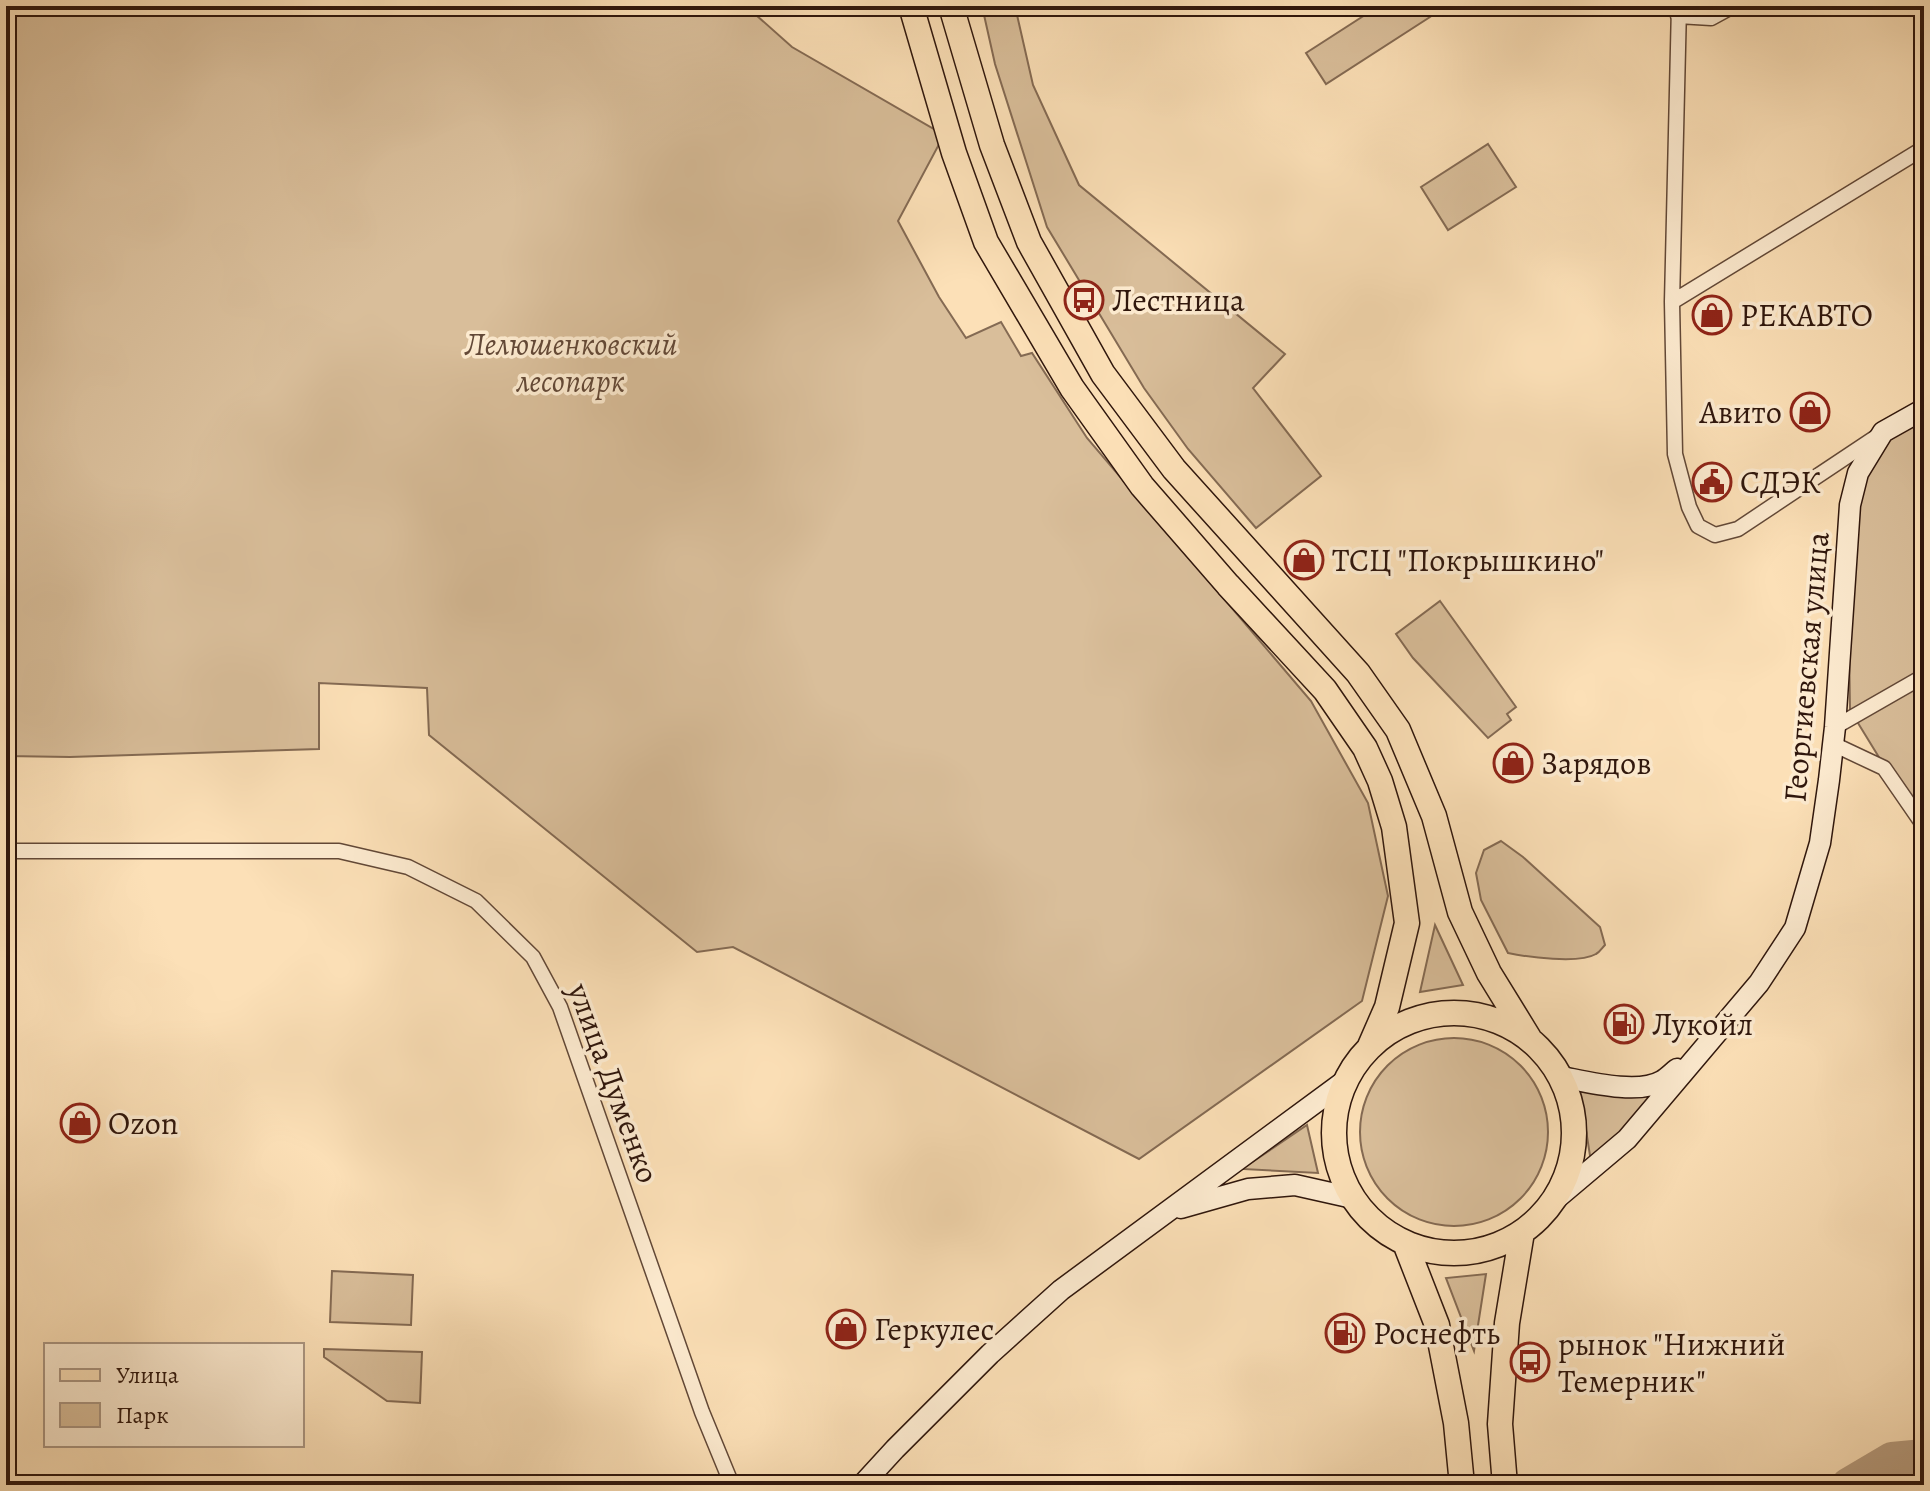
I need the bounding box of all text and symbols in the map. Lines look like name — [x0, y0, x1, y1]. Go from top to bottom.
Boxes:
place label: Лестница — [1112, 278, 1245, 322]
bus stop icon: Лестница — [1063, 279, 1105, 321]
place label: РЕКАВТО — [1740, 293, 1873, 337]
shop icon: РЕКАВТО — [1691, 294, 1733, 336]
park label: Лелюшенковский лесопарк — [464, 322, 678, 403]
place label: Авито — [1699, 390, 1782, 434]
shop icon: Авито — [1789, 391, 1831, 433]
place label: СДЭК — [1740, 460, 1821, 504]
public building icon: СДЭК — [1691, 461, 1733, 503]
street label: Георгиевская улица — [1772, 530, 1840, 804]
place label: ТСЦ "Покрышкино" — [1332, 538, 1604, 582]
shop icon: ТСЦ "Покрышкино" — [1283, 539, 1325, 581]
place label: Зарядов — [1541, 741, 1651, 785]
shop icon: Зарядов — [1492, 742, 1534, 784]
street label: улица Думенко — [557, 976, 671, 1189]
place label: Лукойл — [1652, 1002, 1753, 1046]
fuel station icon: Лукойл — [1603, 1003, 1645, 1045]
place label: Ozon — [108, 1101, 178, 1145]
shop icon: Ozon — [59, 1102, 101, 1144]
place label: Геркулес — [874, 1307, 994, 1351]
shop icon: Геркулес — [825, 1308, 867, 1350]
place label: Роснефть — [1373, 1311, 1500, 1355]
fuel station icon: Роснефть — [1324, 1312, 1366, 1354]
place label: рынок "Нижний Темерник" — [1558, 1322, 1786, 1403]
bus stop icon: рынок "Нижний Темерник" — [1509, 1341, 1551, 1383]
legend — [44, 1343, 304, 1447]
text: Улица — [116, 1359, 179, 1391]
text: Парк — [116, 1399, 169, 1431]

